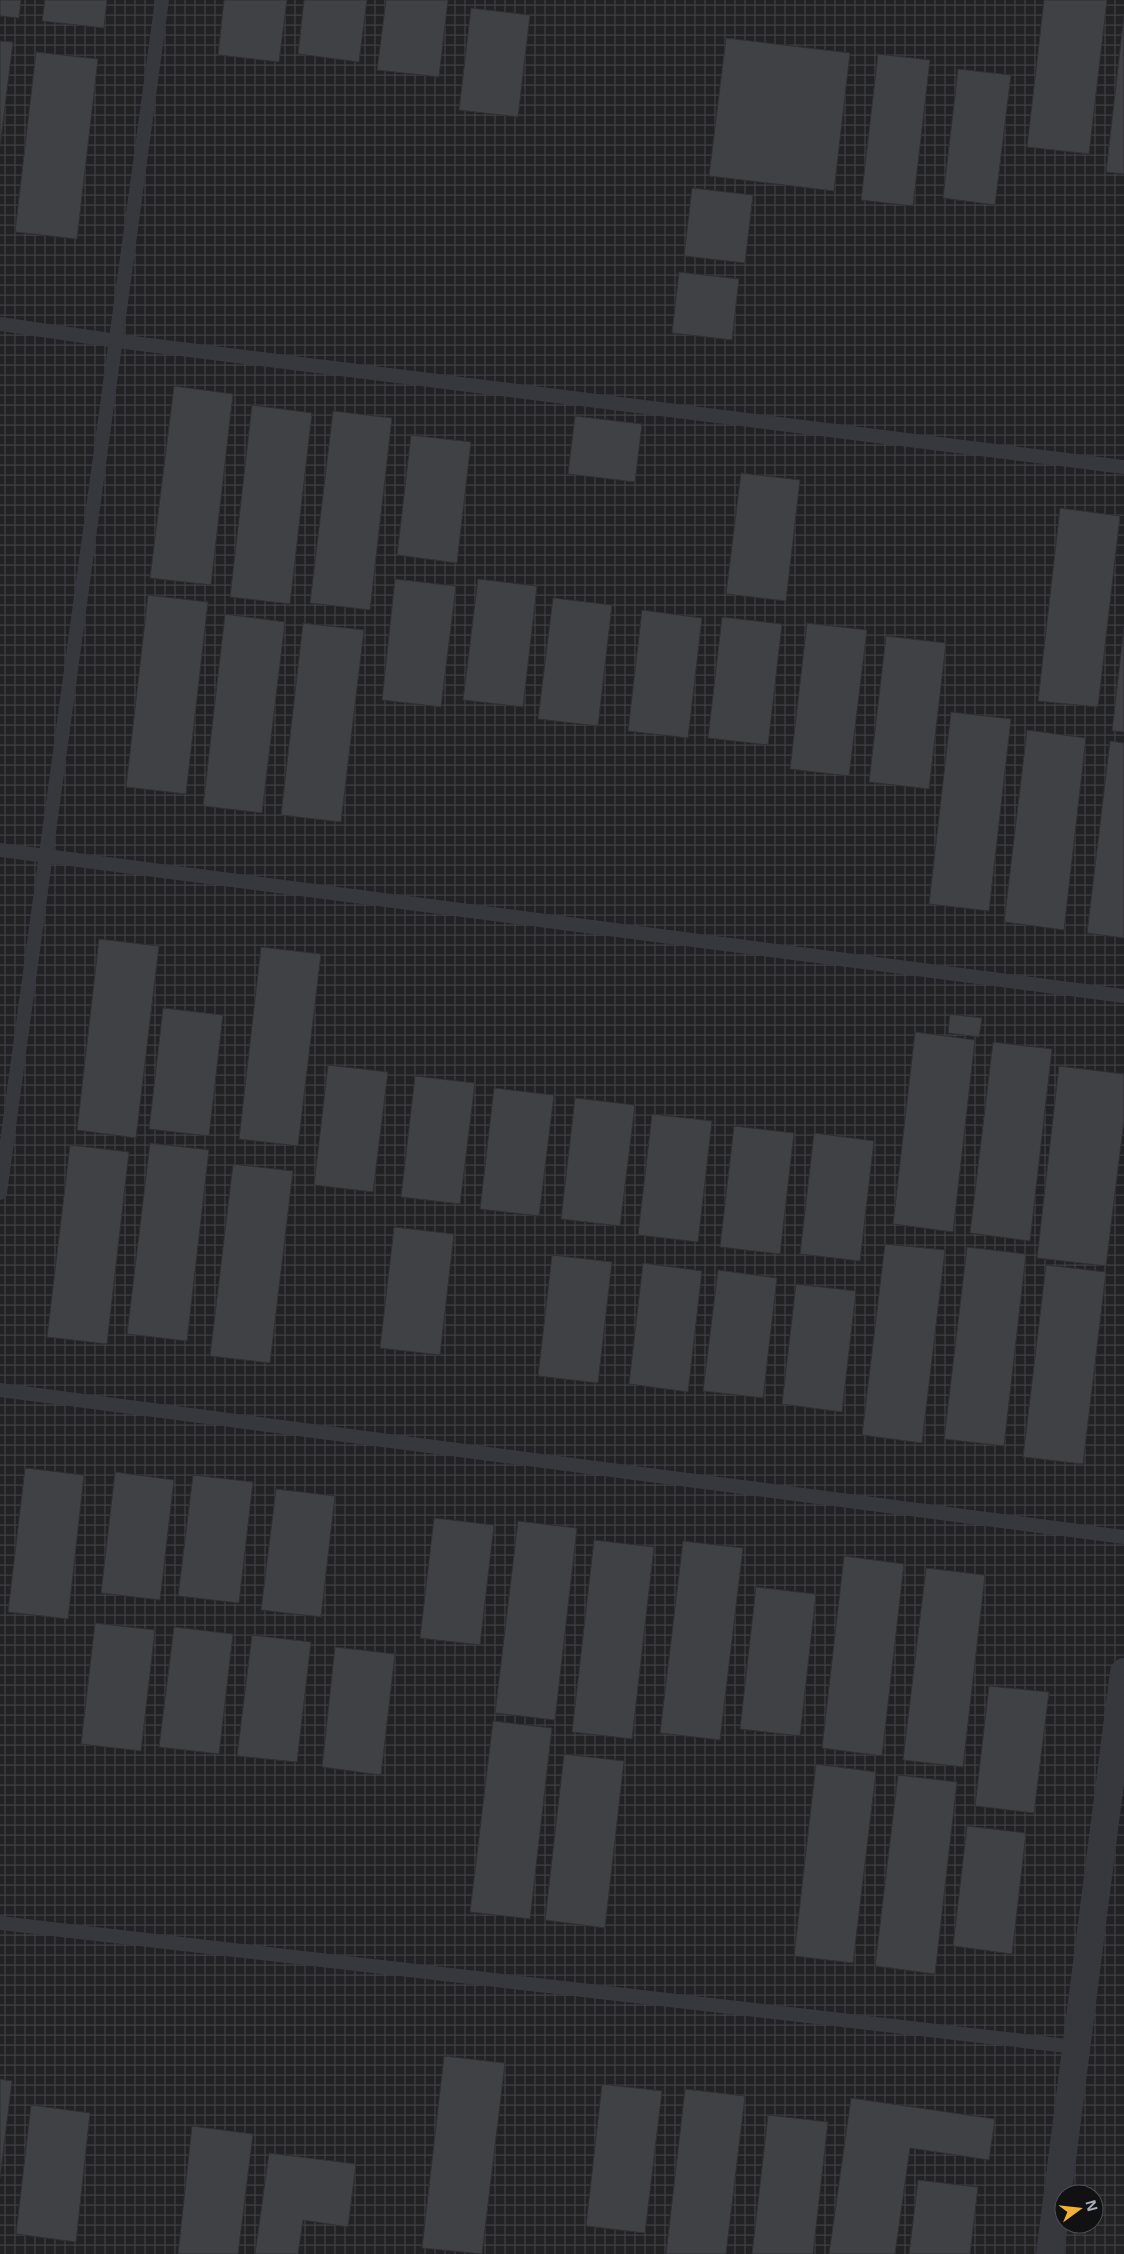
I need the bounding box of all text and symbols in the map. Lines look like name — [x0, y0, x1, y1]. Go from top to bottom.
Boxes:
north arrow — [1054, 2184, 1104, 2234]
text: N — [1081, 2198, 1103, 2213]

